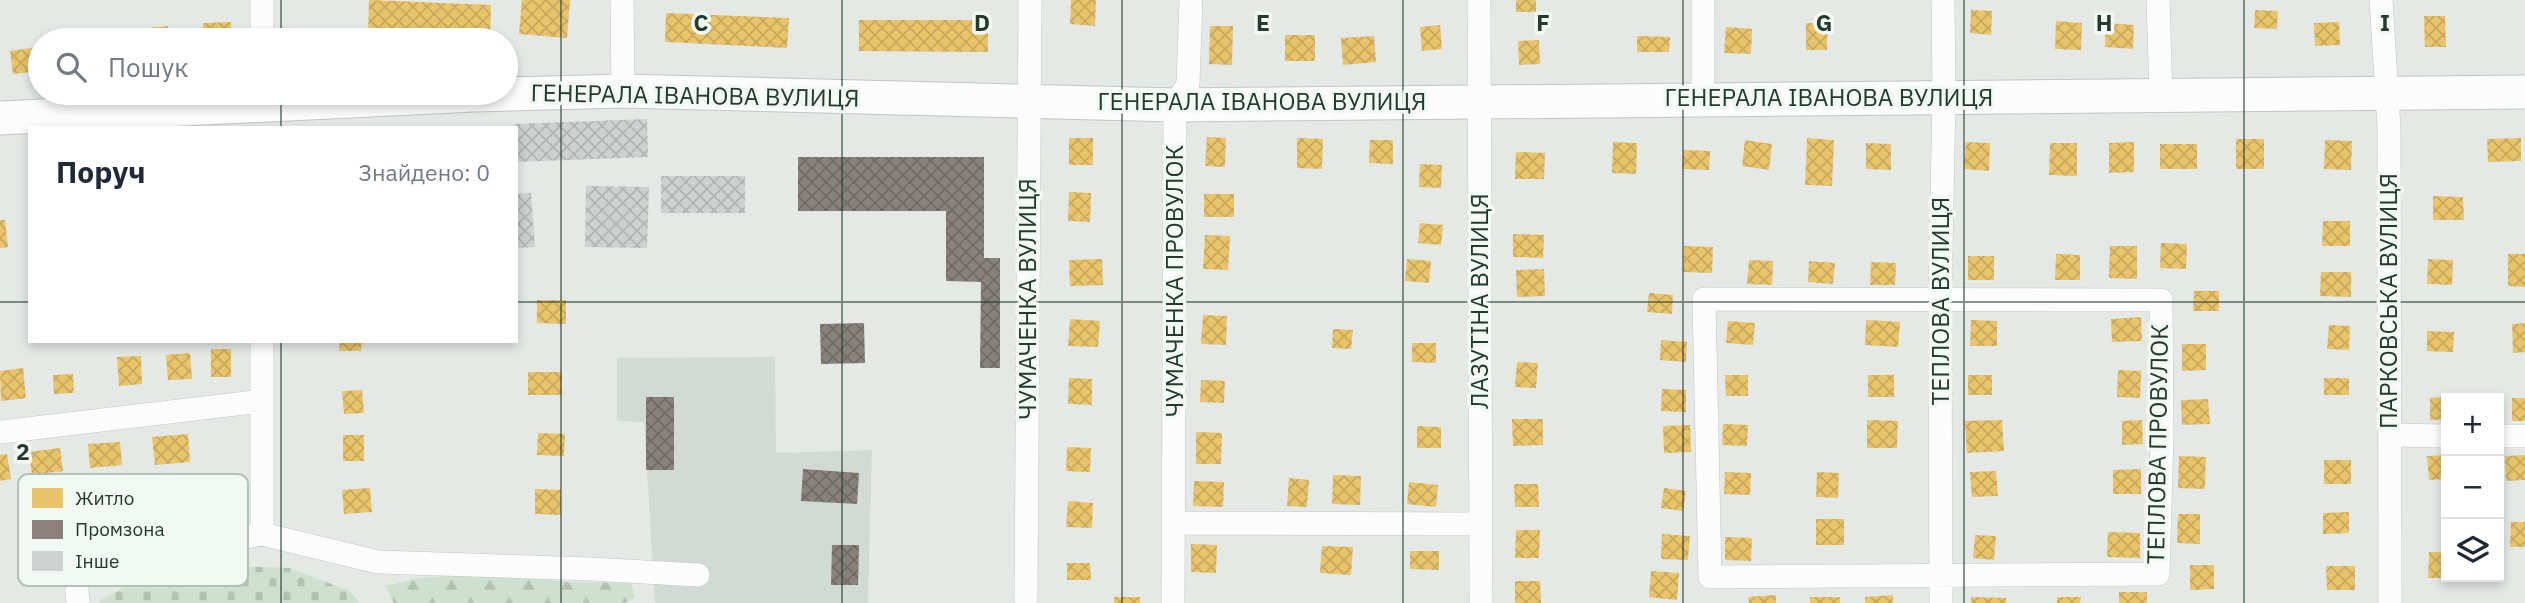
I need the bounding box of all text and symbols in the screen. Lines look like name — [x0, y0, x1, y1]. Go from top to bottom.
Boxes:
text: C — [694, 7, 709, 37]
text: D — [974, 7, 990, 37]
text: E — [1256, 7, 1270, 37]
text: F — [1536, 7, 1550, 37]
text: G — [1816, 7, 1832, 37]
text: H — [2096, 7, 2112, 37]
text: I — [2380, 7, 2390, 37]
search box — [28, 28, 518, 105]
icon: search — [52, 48, 90, 86]
text: Пошук — [108, 50, 189, 84]
street label: ГЕНЕРАЛА ІВАНОВА ВУЛИЦЯ — [530, 76, 860, 114]
street label: ГЕНЕРАЛА ІВАНОВА ВУЛИЦЯ — [1665, 81, 1993, 113]
street label: ГЕНЕРАЛА ІВАНОВА ВУЛИЦЯ — [1098, 85, 1426, 117]
street label: ЧУМАЧЕНКА ПРОВУЛОК — [1158, 145, 1190, 417]
text: Поруч — [56, 152, 146, 191]
text: Знайдено: 0 — [358, 157, 490, 187]
street label: ПАРКОВСЬКА ВУЛИЦЯ — [2372, 173, 2404, 429]
street label: ЧУМАЧЕНКА ВУЛИЦЯ — [1011, 178, 1043, 420]
street label: ЛАЗУТІНА ВУЛИЦЯ — [1463, 193, 1495, 409]
street label: ТЕПЛОВА ВУЛИЦЯ — [1924, 197, 1956, 405]
street label: ТЕПЛОВА ПРОВУЛОК — [2139, 324, 2175, 564]
map controls — [2441, 393, 2504, 582]
button: + — [2441, 393, 2504, 456]
text: 2 — [16, 436, 30, 466]
button: − — [2441, 456, 2504, 519]
legend — [18, 474, 248, 586]
text: Житло — [75, 486, 134, 510]
text: Промзона — [75, 517, 165, 541]
button: layers — [2441, 519, 2504, 582]
text: Інше — [75, 549, 119, 573]

